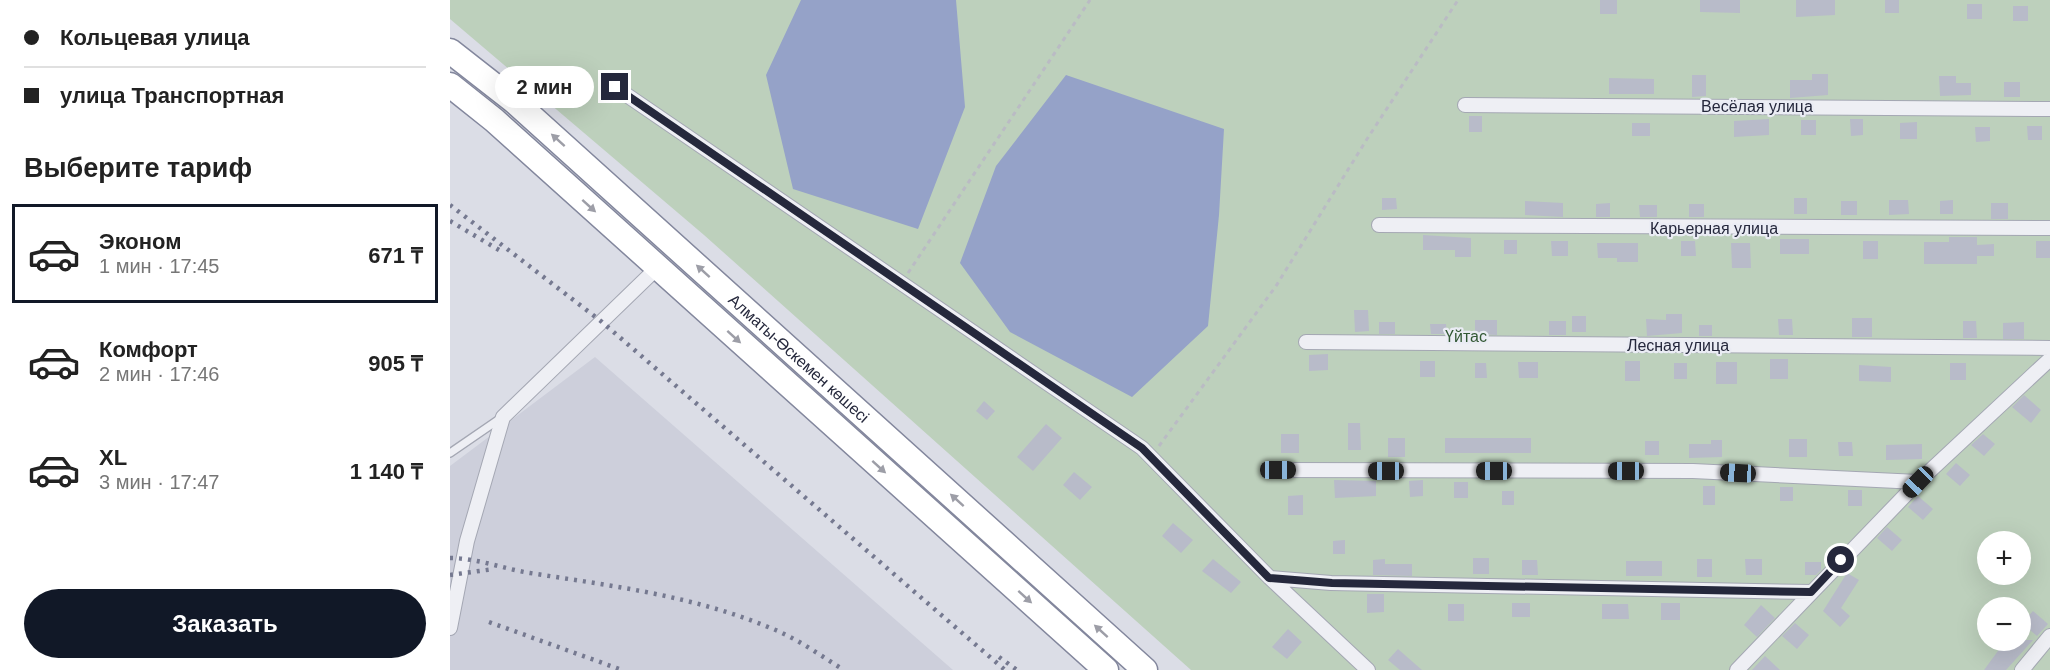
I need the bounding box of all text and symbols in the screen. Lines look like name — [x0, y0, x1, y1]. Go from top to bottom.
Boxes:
text: Кольцевая улица — [60, 25, 249, 50]
callout: 2 мин — [495, 66, 594, 108]
route end — [601, 73, 628, 100]
text: 2 мин — [517, 76, 572, 98]
text: улица Транспортная — [60, 83, 284, 108]
street label: Весёлая улица — [1701, 98, 1813, 115]
one-way arrow — [551, 134, 566, 147]
text: Выберите тариф — [24, 153, 252, 183]
one-way arrow — [581, 199, 596, 212]
street label: Карьерная улица — [1650, 220, 1778, 237]
icon: car — [27, 227, 81, 281]
text: Эконом — [99, 229, 182, 254]
text: 671 ₸ — [368, 243, 423, 268]
text: 1 мин · 17:45 — [99, 255, 219, 277]
one-way arrow — [696, 265, 711, 278]
street label: Алматы-Өскемен көшесі — [725, 291, 872, 426]
park label: Үйтас — [1445, 328, 1487, 345]
one-way arrow — [726, 330, 741, 343]
icon: car — [27, 335, 81, 389]
text: Комфорт — [99, 337, 198, 362]
street label: Лесная улица — [1627, 337, 1729, 354]
text: 905 ₸ — [368, 351, 423, 376]
text: 2 мин · 17:46 — [99, 363, 219, 385]
icon: car — [27, 443, 81, 497]
text: XL — [99, 445, 127, 470]
text: 1 140 ₸ — [350, 459, 423, 484]
one-way arrow — [871, 460, 886, 473]
car — [1260, 461, 1296, 479]
car — [1368, 462, 1404, 480]
car — [1476, 462, 1512, 480]
car — [1608, 462, 1644, 480]
car — [1720, 463, 1756, 483]
car — [1899, 463, 1937, 501]
text: 3 мин · 17:47 — [99, 471, 219, 493]
one-way arrow — [949, 493, 964, 507]
map controls — [1977, 531, 2031, 651]
button: + — [1977, 531, 2031, 585]
route start — [1827, 546, 1854, 573]
button: Заказать — [24, 589, 426, 658]
one-way arrow — [1017, 590, 1032, 604]
button: − — [1977, 597, 2031, 651]
one-way arrow — [1094, 624, 1109, 638]

